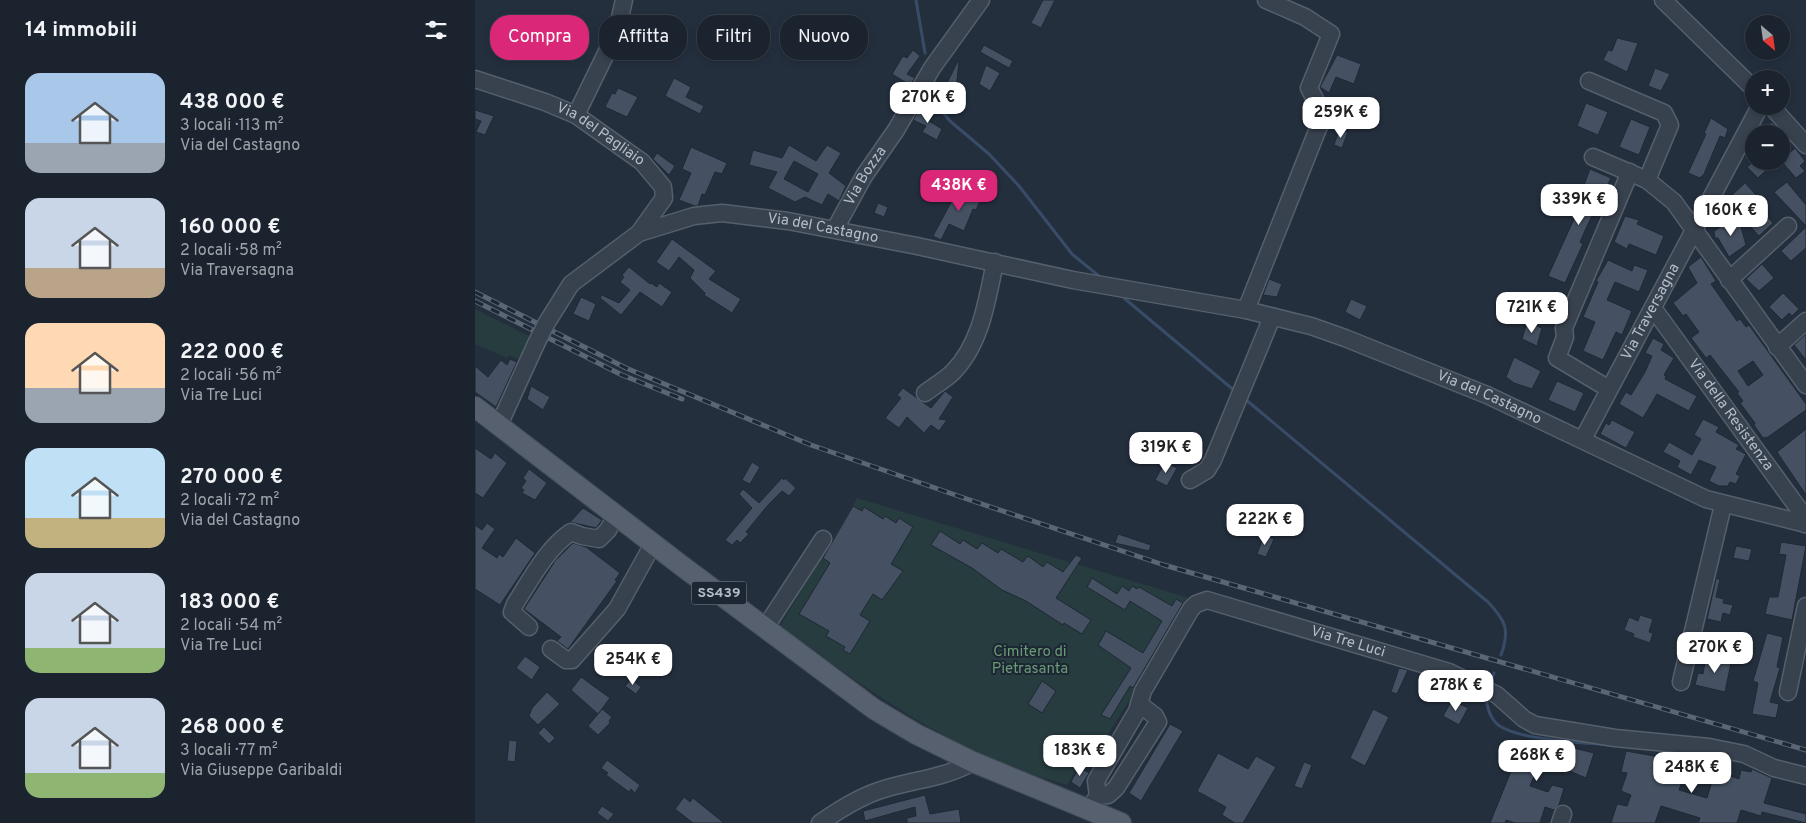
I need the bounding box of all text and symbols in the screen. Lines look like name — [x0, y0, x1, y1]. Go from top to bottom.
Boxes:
chip: Compra — [490, 15, 589, 60]
chip: Affitta — [599, 15, 687, 60]
chip: Filtri — [697, 15, 770, 60]
chip: Nuovo — [780, 15, 868, 60]
north arrow — [1745, 15, 1790, 60]
map controls — [1745, 15, 1790, 170]
icon: filters — [422, 16, 450, 44]
text: 14 immobili — [25, 17, 137, 44]
button: + — [1745, 70, 1790, 115]
pin: 270K € — [887, 82, 969, 124]
text: 270K € — [901, 88, 955, 108]
text: 438 000 € — [180, 89, 285, 116]
icon: home — [65, 93, 125, 153]
pin: 259K € — [1300, 96, 1382, 139]
street label: Via del Pagliaio — [553, 98, 648, 170]
text: 259K € — [1314, 103, 1368, 123]
text: 3 locali · 113 m² — [180, 116, 283, 136]
button: − — [1745, 125, 1790, 170]
text: Via del Castagno — [180, 136, 300, 156]
street label: Via Bozza — [840, 143, 891, 209]
pin: 438K € — [918, 170, 1000, 212]
text: 438K € — [931, 176, 987, 196]
pin: 339K € — [1538, 184, 1620, 226]
text: 339K € — [1552, 190, 1606, 210]
pin: 160K € — [1690, 194, 1772, 237]
text: 160K € — [1705, 201, 1757, 221]
street label: Via del Castagno — [766, 209, 880, 248]
text: 160 000 € — [180, 214, 281, 241]
icon: home — [65, 218, 125, 278]
text: 2 locali · 58 m² — [180, 241, 282, 261]
street label: Via Traversagna — [1617, 260, 1684, 363]
text: Via Traversagna — [180, 261, 294, 281]
pin: 721K € — [1491, 292, 1573, 334]
text: 721K € — [1507, 298, 1557, 318]
text: 222 000 € — [180, 339, 284, 366]
icon: home — [65, 343, 125, 403]
street label: Via della Resistenza — [1684, 355, 1777, 475]
text: 2 locali · 56 m² — [180, 366, 282, 386]
street label: Via del Castagno — [1434, 366, 1545, 429]
text: Via Tre Luci — [180, 386, 262, 406]
pin: 319K € — [1125, 432, 1207, 474]
text: 319K € — [1140, 438, 1192, 458]
text: 270 000 € — [180, 464, 283, 491]
icon: home — [65, 468, 125, 528]
text: 2 locali · 72 m² — [180, 491, 279, 511]
pin: 222K € — [1224, 504, 1306, 546]
text: 222K € — [1238, 510, 1292, 530]
text: Via del Castagno — [180, 511, 300, 531]
road number: SS439 — [691, 582, 747, 604]
text: 183 000 € — [180, 589, 280, 616]
icon: home — [65, 593, 125, 653]
text: 2 locali · 54 m² — [180, 616, 282, 636]
street label: Via Tre Luci — [1308, 622, 1388, 662]
pin: 270K € — [1674, 632, 1756, 674]
text: Via Tre Luci — [180, 636, 262, 656]
text: 270K € — [1688, 638, 1742, 658]
park label: Cimitero di Pietrasanta — [992, 643, 1068, 679]
pin: 254K € — [592, 644, 674, 686]
text: 254K € — [605, 650, 661, 670]
pin: 278K € — [1415, 670, 1497, 712]
text: 278K € — [1429, 676, 1483, 696]
text: 268 000 € — [180, 714, 284, 741]
icon: home — [65, 718, 125, 778]
pin: 183K € — [1039, 734, 1121, 777]
pin: 268K € — [1496, 740, 1578, 782]
text: 3 locali · 77 m² — [180, 741, 278, 761]
text: 183K € — [1054, 741, 1106, 761]
text: 268K € — [1509, 746, 1565, 766]
pin: 248K € — [1651, 752, 1733, 794]
text: 248K € — [1664, 758, 1720, 778]
text: Via Giuseppe Garibaldi — [180, 761, 342, 781]

